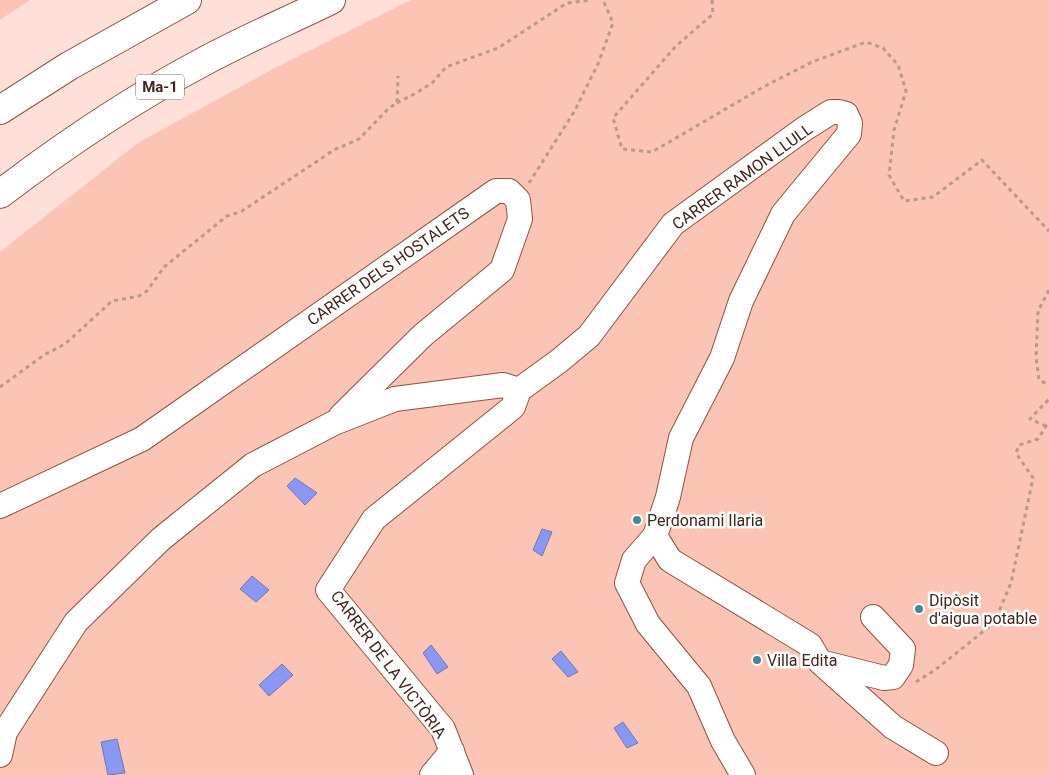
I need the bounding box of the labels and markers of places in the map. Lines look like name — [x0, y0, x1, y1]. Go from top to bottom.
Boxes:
place label: Perdonami Ilaria — [647, 511, 763, 530]
marker: Perdonami Ilaria — [631, 514, 643, 526]
place label: Dipòsit d'aigua potable — [929, 591, 1037, 628]
marker: Dipòsit d'aigua potable — [913, 603, 925, 615]
place label: Villa Edita — [767, 651, 837, 670]
marker: Villa Edita — [751, 654, 763, 666]

